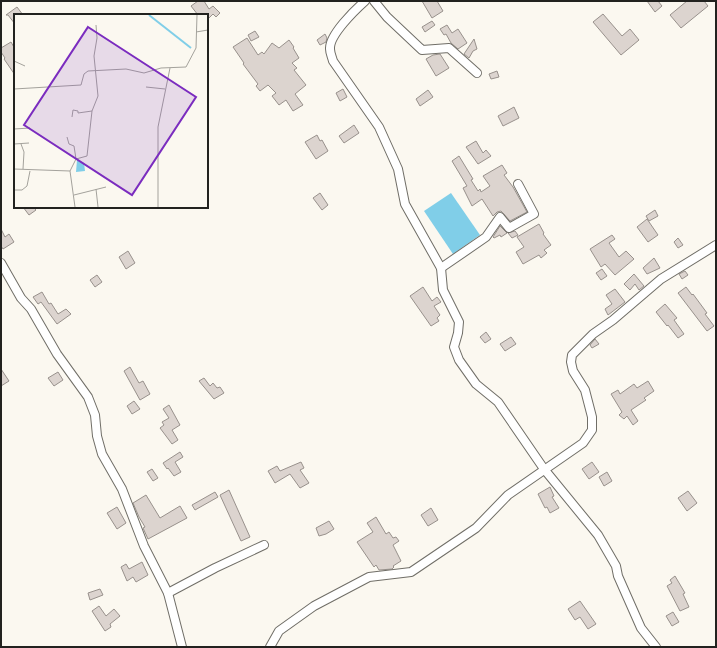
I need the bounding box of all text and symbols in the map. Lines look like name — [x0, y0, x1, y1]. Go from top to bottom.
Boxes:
inset map — [14, 14, 208, 208]

